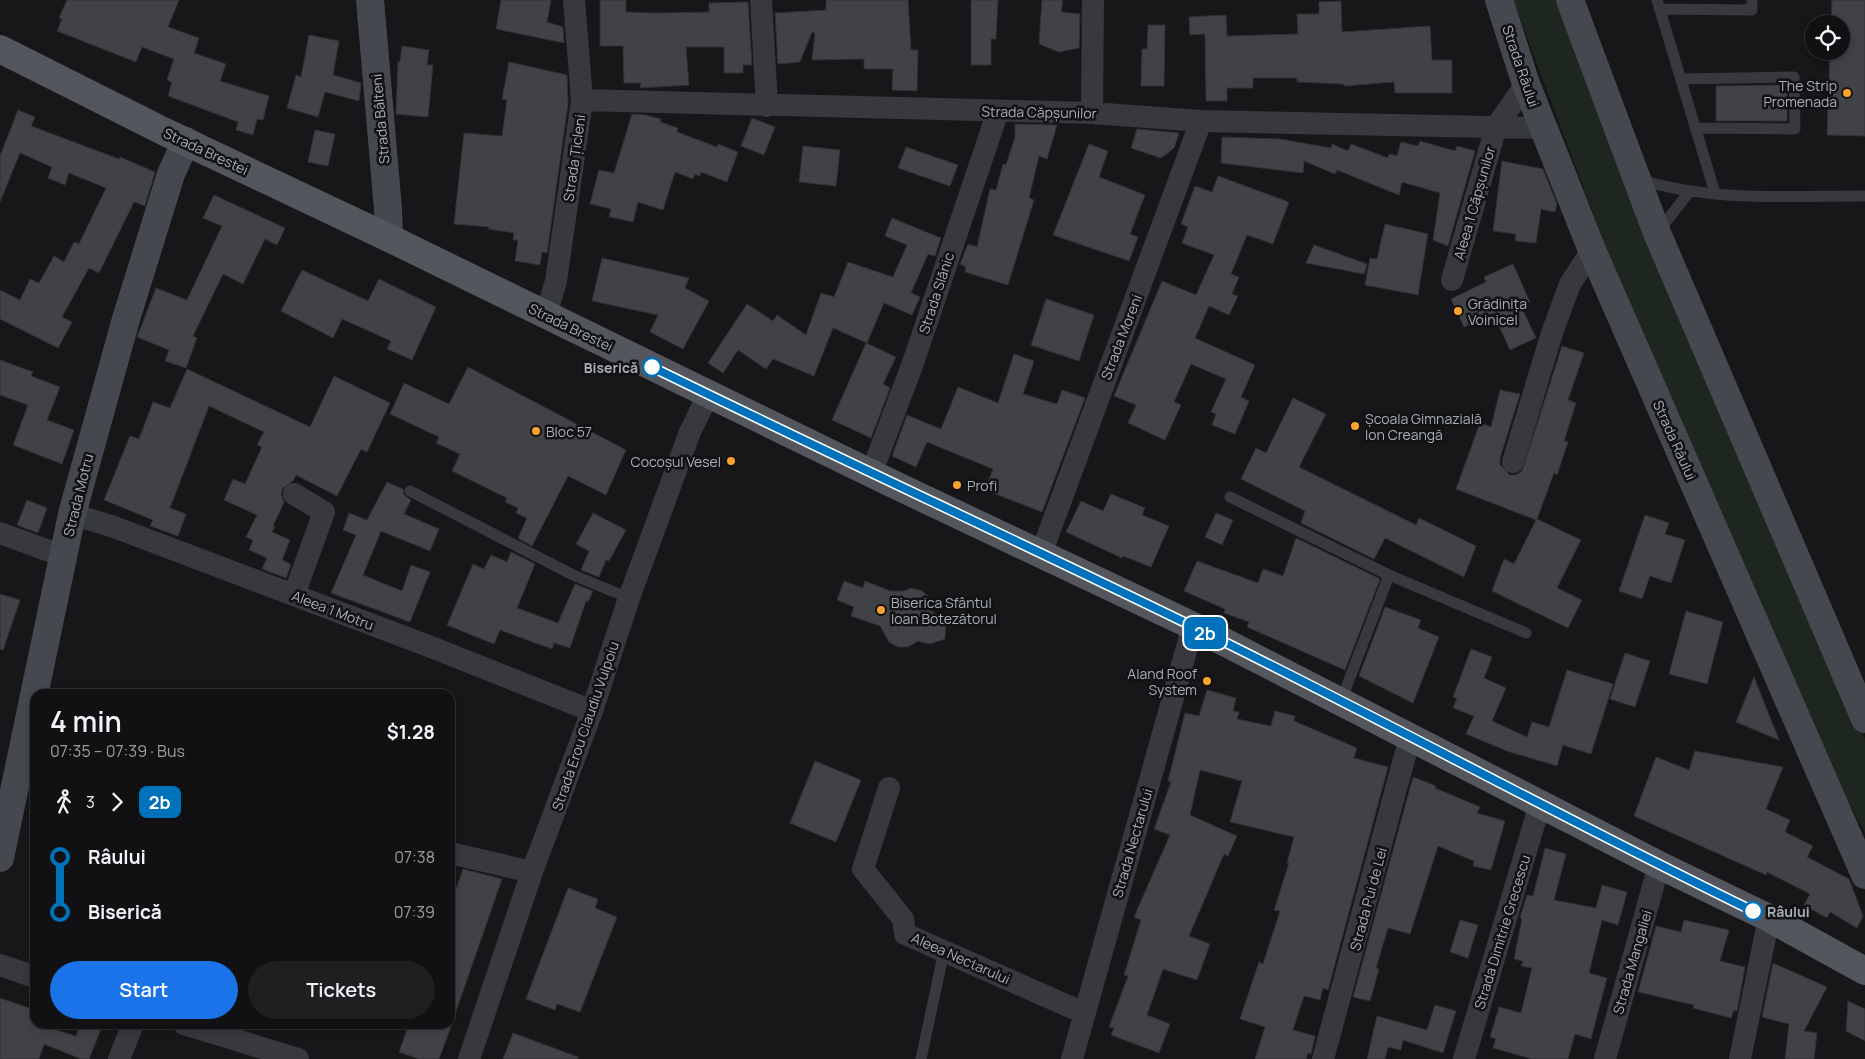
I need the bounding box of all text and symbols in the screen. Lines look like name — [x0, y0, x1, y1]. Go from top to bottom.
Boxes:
map controls — [1805, 15, 1850, 60]
button: locate — [1805, 15, 1850, 60]
street label: Strada Râului — [1498, 23, 1544, 109]
street label: Strada Bâlteni — [367, 73, 393, 165]
place label: The Strip Promenada — [1763, 76, 1837, 111]
marker: The Strip Promenada — [1841, 87, 1853, 99]
street label: Strada Căpșunilor — [981, 101, 1097, 123]
street label: Strada Țicleni — [558, 113, 590, 203]
street label: Strada Brestei — [161, 123, 251, 179]
street label: Aleea 1 Căpșunilor — [1449, 144, 1499, 262]
street label: Strada Slănic — [914, 250, 958, 336]
street label: Strada Moreni — [1096, 292, 1146, 382]
place label: Grădinița Voinicel — [1468, 294, 1527, 329]
street label: Strada Brestei — [526, 298, 616, 356]
marker: Grădinița Voinicel — [1452, 305, 1464, 317]
marker: Biserică — [642, 357, 662, 377]
place label: Biserică — [584, 358, 638, 377]
street label: Strada Râului — [1649, 397, 1701, 483]
place label: Școala Gimnazială Ion Creangă — [1365, 409, 1482, 444]
marker: Școala Gimnazială Ion Creangă — [1349, 420, 1361, 432]
place label: Bloc 57 — [546, 422, 592, 441]
marker: Bloc 57 — [530, 425, 542, 437]
street label: Strada Motru — [59, 452, 97, 538]
place label: Cocoșul Vesel — [631, 452, 721, 471]
marker: Cocoșul Vesel — [725, 455, 737, 467]
place label: Profi — [967, 476, 997, 495]
marker: Profi — [951, 479, 963, 491]
street label: Aleea 1 Motru — [289, 586, 377, 634]
place label: Biserica Sfântul Ioan Botezătorul — [891, 593, 997, 628]
marker: Biserica Sfântul Ioan Botezătorul — [875, 604, 887, 616]
line badge: 2b — [1182, 617, 1228, 649]
text: 2b — [1194, 621, 1216, 645]
street label: Strada Erou Claudiu Vulpoiu — [547, 639, 623, 813]
place label: Aland Roof System — [1127, 664, 1197, 699]
marker: Aland Roof System — [1201, 675, 1213, 687]
text: 4 min — [50, 702, 122, 740]
text: $1.28 — [387, 719, 435, 745]
text: 07:35 – 07:39 · Bus — [50, 740, 185, 762]
street label: Strada Nectarului — [1107, 786, 1157, 900]
icon: walk — [50, 788, 78, 816]
icon: forward — [103, 788, 131, 816]
text: 2b — [149, 790, 171, 814]
text: 3 — [86, 791, 95, 813]
text: Râului — [88, 844, 146, 870]
street label: Strada Pui de Lei — [1345, 845, 1391, 953]
text: 07:38 — [394, 846, 435, 868]
street label: Strada Dimitrie Grecescu — [1469, 852, 1535, 1012]
text: Biserică — [88, 899, 162, 925]
text: 07:39 — [394, 901, 435, 923]
marker: Râului — [1743, 901, 1763, 921]
place label: Râului — [1767, 902, 1810, 921]
street label: Strada Mangaliei — [1608, 908, 1656, 1016]
street label: Aleea Nectarului — [909, 928, 1013, 988]
button: Start — [50, 961, 238, 1019]
button: Tickets — [248, 961, 435, 1019]

